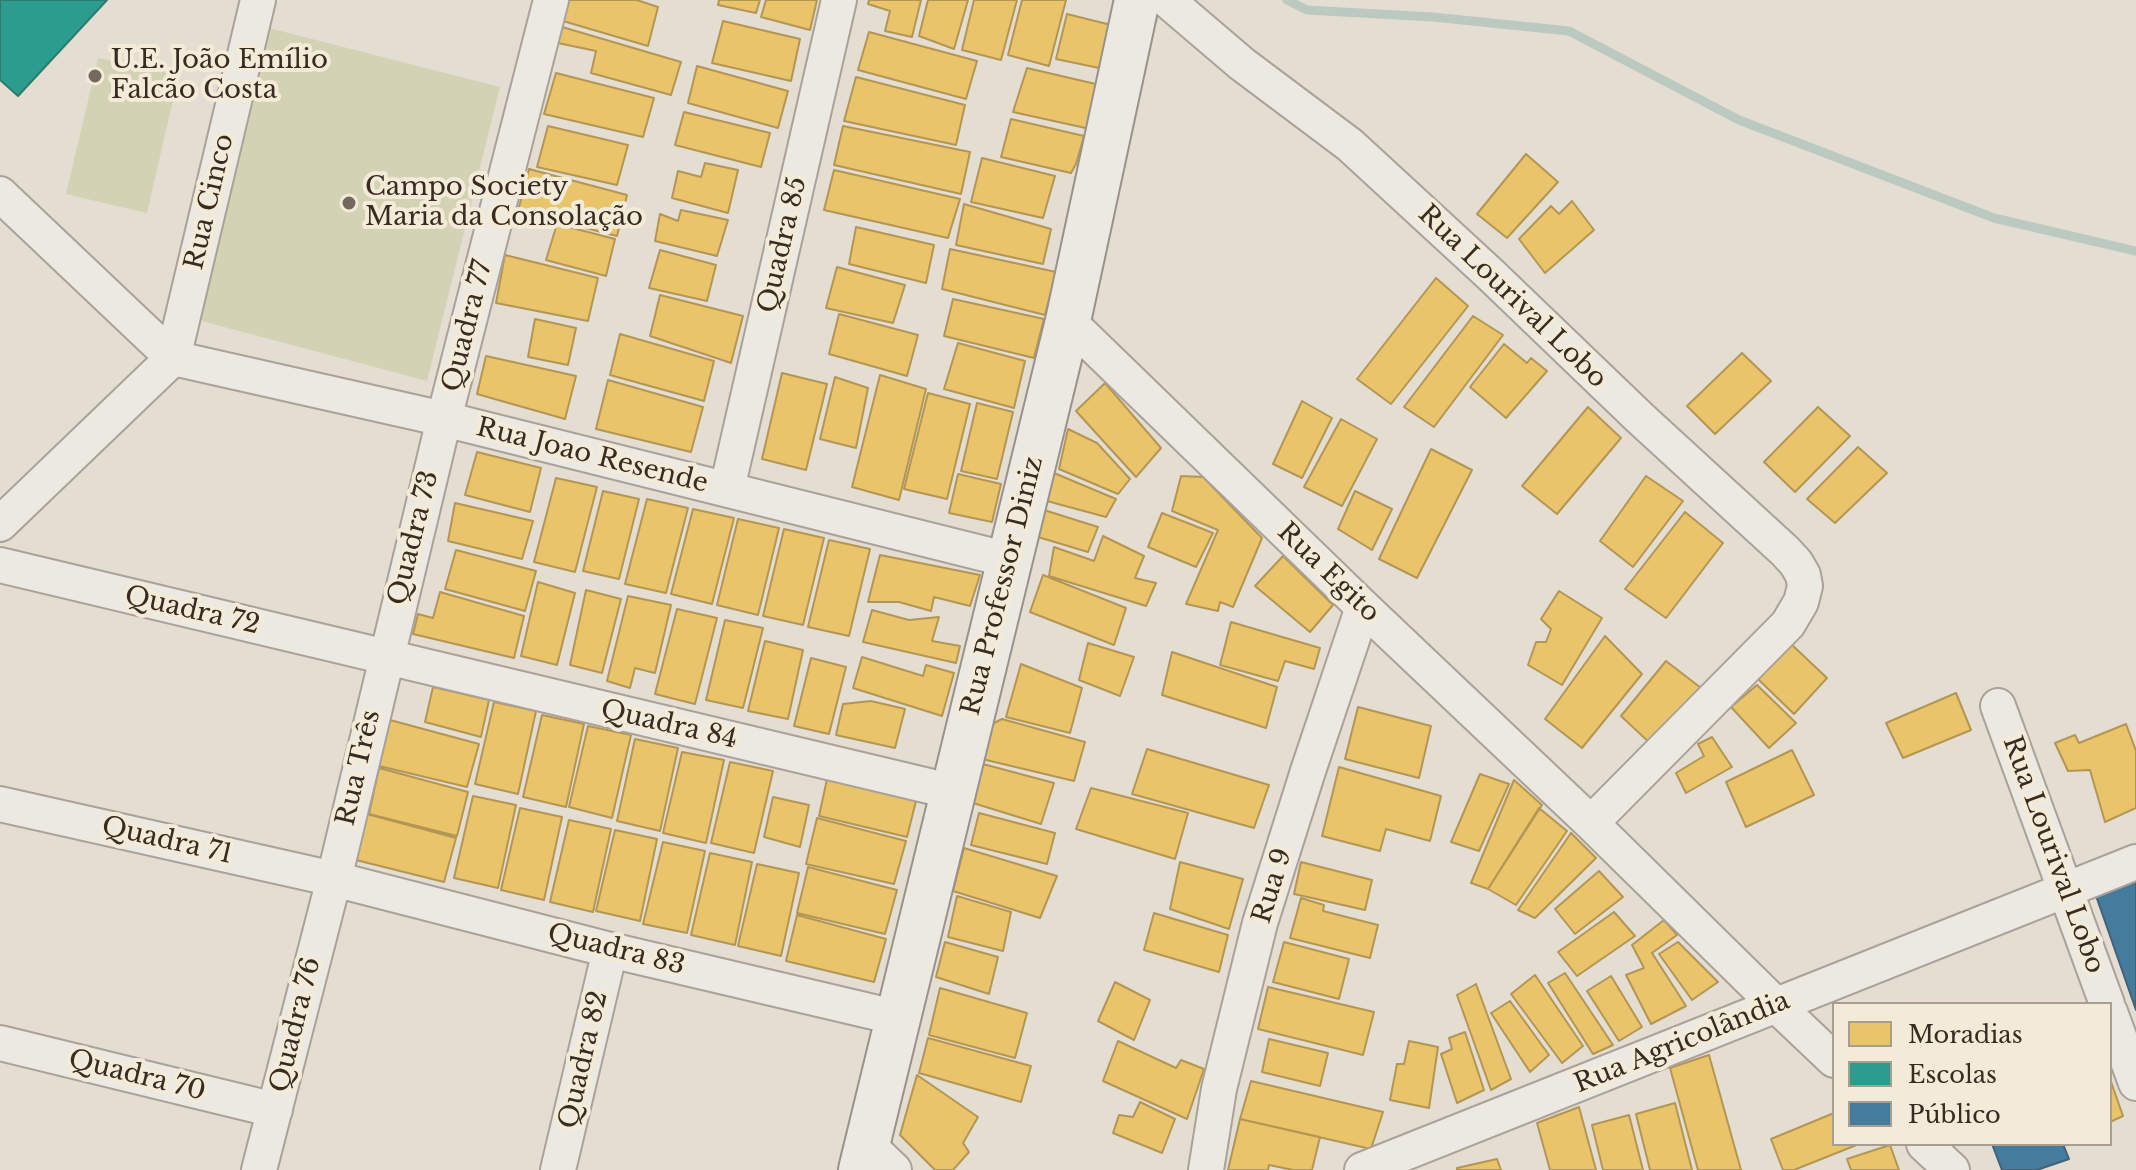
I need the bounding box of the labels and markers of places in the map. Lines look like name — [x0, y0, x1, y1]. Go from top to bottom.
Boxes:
place label: U.E. João Emílio Falcão Costa — [111, 45, 328, 106]
marker: U.E. João Emílio Falcão Costa — [86, 67, 104, 85]
place label: Campo Society Maria da Consolação — [365, 172, 643, 234]
marker: Campo Society Maria da Consolação — [340, 194, 358, 212]

